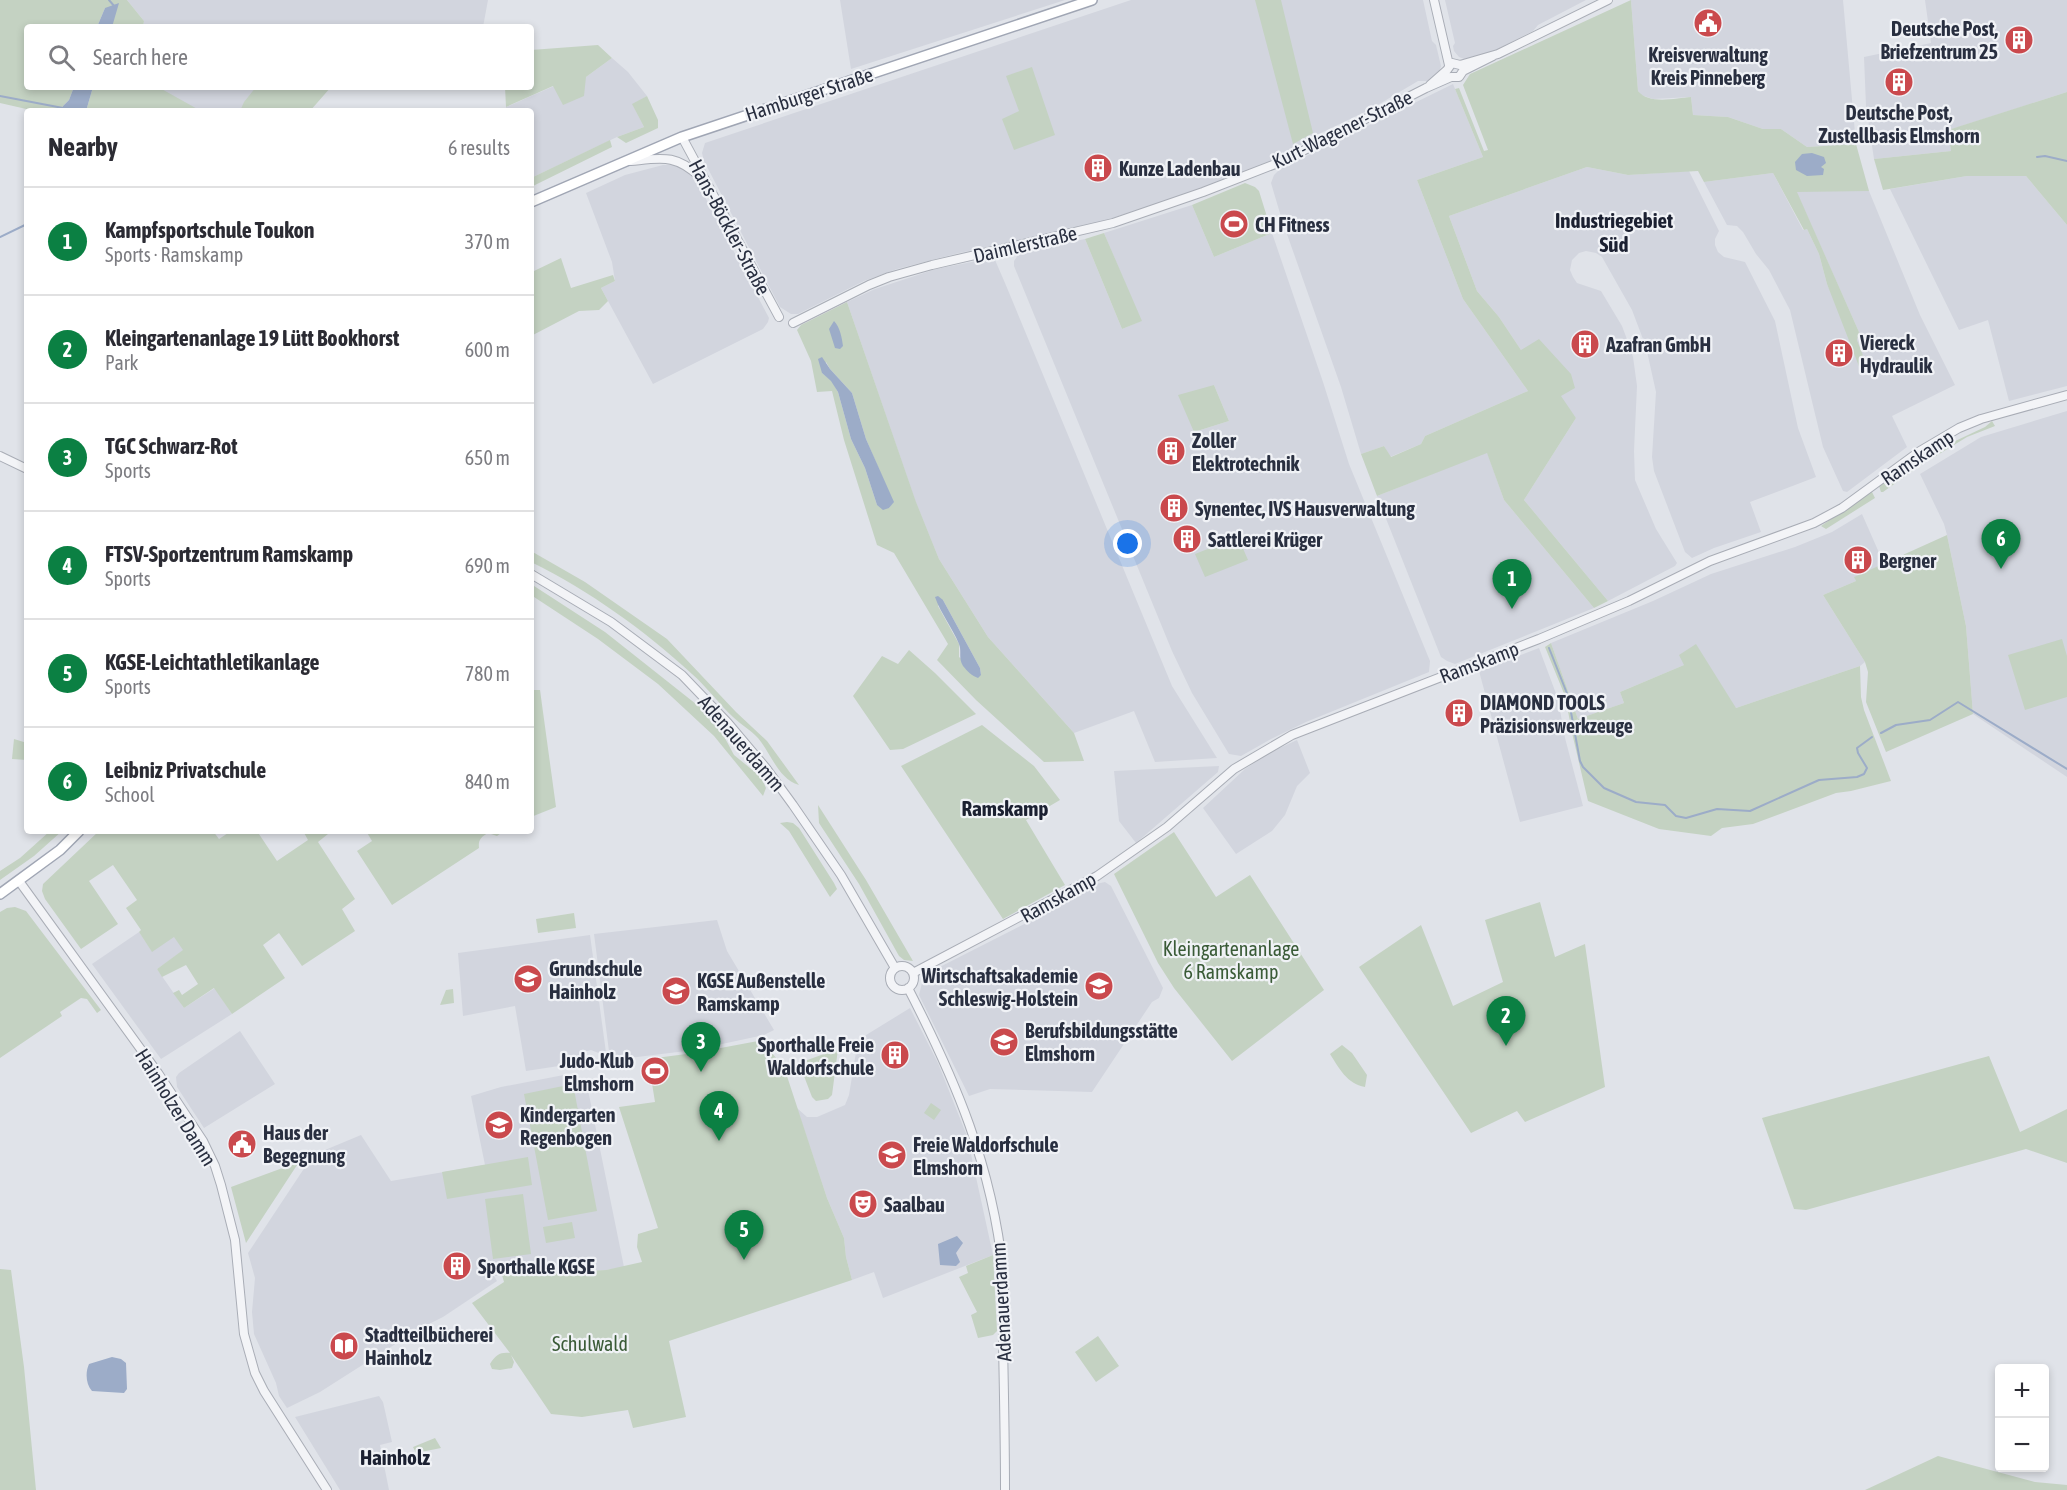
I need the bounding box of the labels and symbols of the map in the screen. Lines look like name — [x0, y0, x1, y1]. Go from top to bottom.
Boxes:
public building icon: Kreisverwaltung Kreis Pinneberg — [1692, 7, 1724, 39]
place label: Deutsche Post, Briefzentrum 25 — [1880, 17, 1998, 63]
building icon: Deutsche Post, Briefzentrum 25 — [2003, 24, 2035, 56]
place label: Kreisverwaltung Kreis Pinneberg — [1648, 43, 1768, 89]
street label: Hamburger Straße — [742, 62, 876, 126]
building icon: Deutsche Post, Zustellbasis Elmshorn — [1883, 66, 1915, 98]
street label: Kurt-Wagener-Straße — [1268, 85, 1416, 173]
place label: Deutsche Post, Zustellbasis Elmshorn — [1818, 101, 1980, 147]
building icon: Kunze Ladenbau — [1082, 152, 1114, 184]
street label: Hans-Böckler-Straße — [685, 155, 775, 299]
place label: Kunze Ladenbau — [1119, 157, 1241, 180]
sports icon: CH Fitness — [1218, 208, 1250, 240]
district label: Industriegebiet Süd — [1555, 208, 1673, 256]
place label: CH Fitness — [1255, 213, 1330, 236]
street label: Daimlerstraße — [971, 221, 1079, 267]
building icon: Azafran GmbH — [1569, 328, 1601, 360]
place label: Viereck Hydraulik — [1859, 331, 1933, 377]
place label: Azafran GmbH — [1605, 333, 1711, 356]
building icon: Viereck Hydraulik — [1823, 337, 1855, 369]
street label: Ramskamp — [1876, 424, 1958, 490]
place label: Zoller Elektrotechnik — [1192, 429, 1299, 475]
building icon: Zoller Elektrotechnik — [1155, 435, 1187, 467]
building icon: Synentec, IVS Hausverwaltung — [1158, 492, 1190, 524]
place label: Synentec, IVS Hausverwaltung — [1195, 497, 1415, 520]
pin: 6 — [1982, 520, 2020, 569]
building icon: Sattlerei Krüger — [1171, 523, 1203, 555]
place label: Sattlerei Krüger — [1208, 528, 1323, 551]
your location — [1113, 529, 1142, 558]
building icon: Bergner — [1842, 544, 1874, 576]
place label: Bergner — [1879, 549, 1937, 572]
pin: 1 — [1492, 560, 1532, 609]
street label: Ramskamp — [1436, 636, 1522, 688]
street label: Adenauerdamm — [694, 690, 790, 796]
place label: DIAMOND TOOLS Präzisionswerkzeuge — [1480, 691, 1633, 737]
building icon: DIAMOND TOOLS Präzisionswerkzeuge — [1443, 697, 1475, 729]
district label: Ramskamp — [962, 796, 1048, 820]
street label: Ramskamp — [1016, 867, 1100, 927]
park label: Kleingartenanlage 6 Ramskamp — [1163, 937, 1299, 983]
place label: Grundschule Hainholz — [549, 957, 642, 1003]
school or university icon: Grundschule Hainholz — [512, 963, 544, 995]
place label: Wirtschaftsakademie Schleswig-Holstein — [921, 964, 1078, 1010]
place label: KGSE Außenstelle Ramskamp — [697, 969, 825, 1015]
school or university icon: Wirtschaftsakademie Schleswig-Holstein — [1083, 970, 1115, 1002]
school or university icon: KGSE Außenstelle Ramskamp — [660, 975, 692, 1007]
pin: 2 — [1486, 996, 1526, 1046]
place label: Berufsbildungsstätte Elmshorn — [1025, 1019, 1178, 1065]
pin: 3 — [682, 1022, 720, 1072]
school or university icon: Berufsbildungsstätte Elmshorn — [988, 1026, 1020, 1058]
place label: Sporthalle Freie Waldorfschule — [758, 1033, 874, 1079]
building icon: Sporthalle Freie Waldorfschule — [879, 1039, 911, 1071]
street label: Hainholzer Damm — [131, 1044, 221, 1170]
place label: Judo-Klub Elmshorn — [559, 1049, 634, 1095]
sports icon: Judo-Klub Elmshorn — [639, 1055, 671, 1087]
pin: 4 — [700, 1092, 738, 1141]
place label: Kindergarten Regenbogen — [520, 1103, 616, 1149]
school or university icon: Kindergarten Regenbogen — [483, 1109, 515, 1141]
place label: Haus der Begegnung — [263, 1121, 345, 1167]
public building icon: Haus der Begegnung — [226, 1128, 258, 1160]
place label: Freie Waldorfschule Elmshorn — [913, 1133, 1058, 1179]
school or university icon: Freie Waldorfschule Elmshorn — [876, 1139, 908, 1171]
theatre icon: Saalbau — [847, 1188, 879, 1220]
place label: Saalbau — [884, 1193, 945, 1216]
pin: 5 — [724, 1210, 764, 1260]
street label: Adenauerdamm — [986, 1242, 1016, 1362]
building icon: Sporthalle KGSE — [441, 1250, 473, 1282]
place label: Sporthalle KGSE — [478, 1255, 595, 1278]
place label: Stadtteilbücherei Hainholz — [365, 1323, 493, 1369]
library icon: Stadtteilbücherei Hainholz — [328, 1330, 360, 1362]
park label: Schulwald — [552, 1332, 628, 1355]
district label: Hainholz — [360, 1445, 431, 1469]

